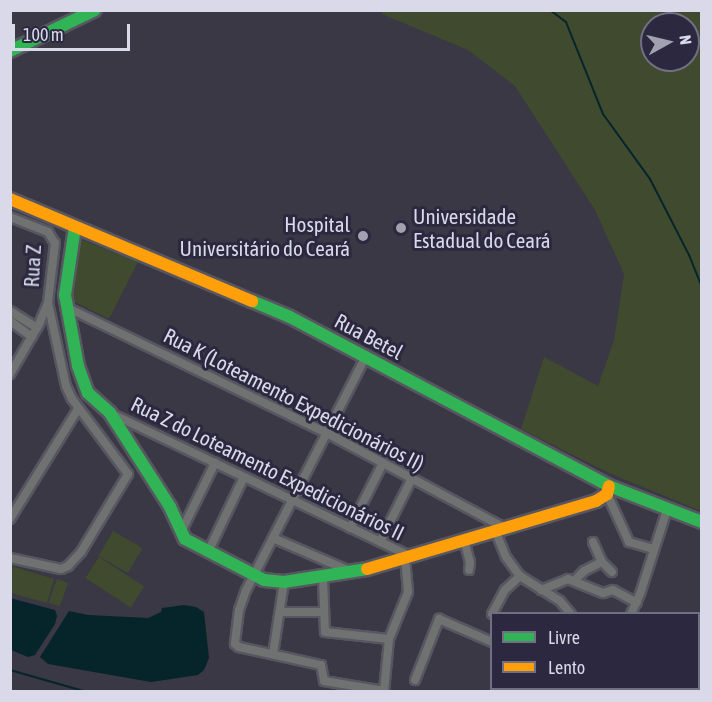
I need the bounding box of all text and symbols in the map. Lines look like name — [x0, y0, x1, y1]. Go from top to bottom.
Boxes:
scale bar — [15, 12, 134, 50]
north arrow — [640, 12, 700, 72]
text: 100 m — [23, 24, 64, 45]
text: N — [676, 34, 695, 46]
place label: Universidade Estadual do Ceará — [413, 203, 550, 253]
place label: Hospital Universitário do Ceará — [180, 211, 350, 261]
marker: Universidade Estadual do Ceará — [394, 221, 408, 235]
marker: Hospital Universitário do Ceará — [354, 227, 372, 245]
street label: Rua Z — [18, 244, 46, 288]
street label: Rua Betel — [331, 308, 407, 364]
street label: Rua K (Loteamento Expedicionários II) — [160, 322, 428, 476]
street label: Rua Z do Loteamento Expedicionários II — [127, 391, 409, 545]
legend — [490, 612, 700, 690]
text: Livre — [548, 627, 580, 648]
text: Lento — [548, 657, 585, 678]

